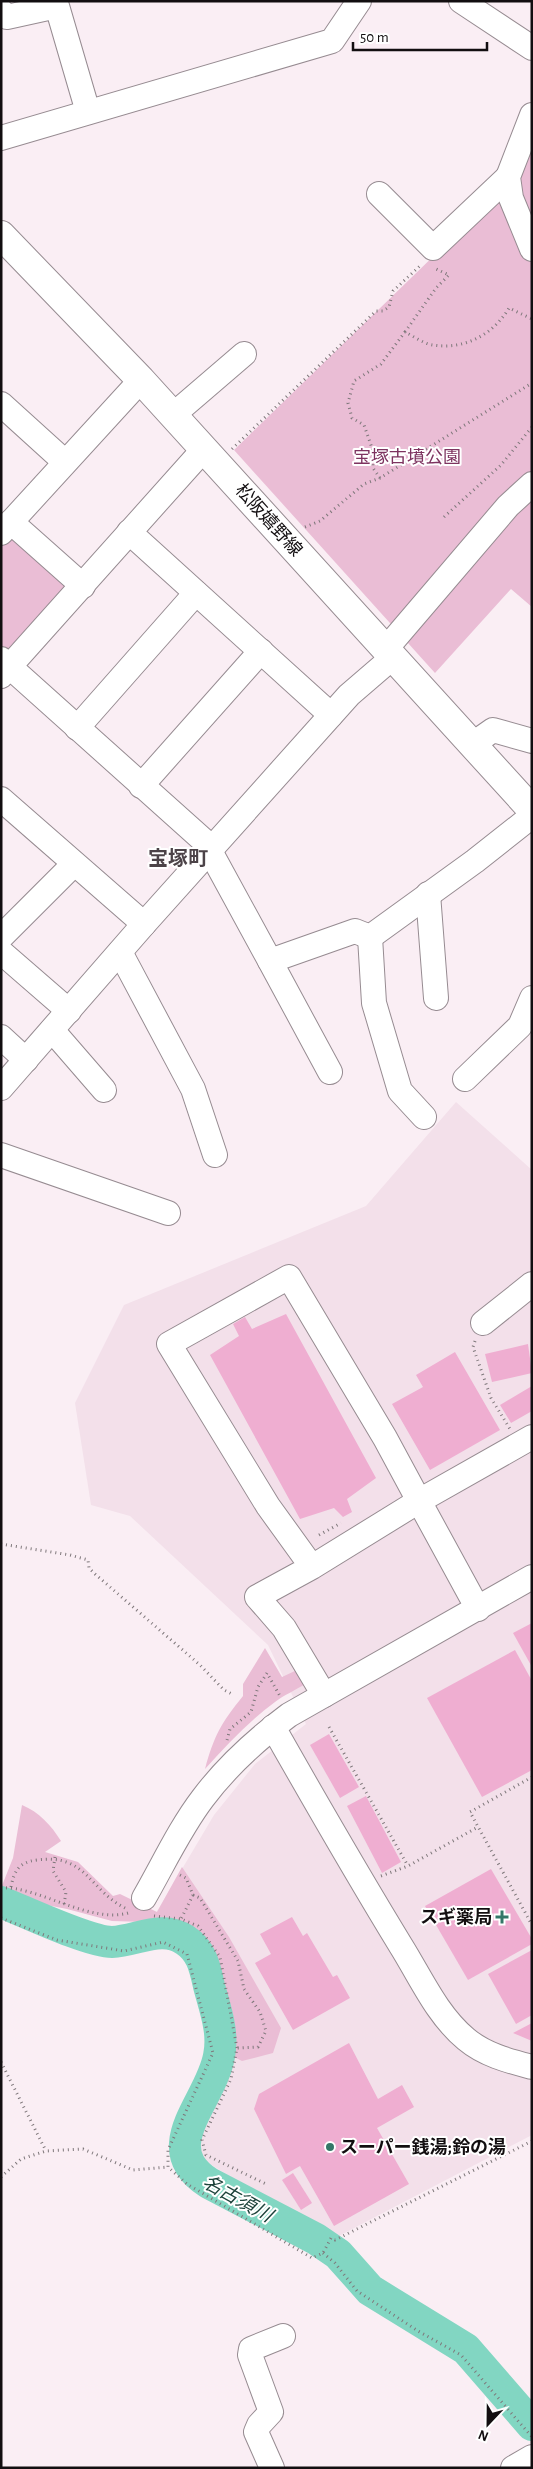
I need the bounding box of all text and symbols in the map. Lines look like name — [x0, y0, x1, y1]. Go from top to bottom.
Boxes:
scale bar — [353, 20, 487, 52]
text: 50 m — [360, 30, 389, 45]
park label: 宝塚古墳公園 — [353, 448, 461, 467]
street label: 松阪嬉野線 — [231, 480, 307, 560]
district label: 宝塚町 — [148, 848, 208, 869]
place label: スギ薬局 — [420, 1907, 492, 1927]
marker: スギ薬局 — [496, 1911, 508, 1923]
place label: スーパー銭湯;鈴の湯 — [340, 2137, 506, 2157]
marker: スーパー銭湯;鈴の湯 — [324, 2141, 336, 2153]
water label: 名古須川 — [199, 2171, 278, 2227]
north arrow — [463, 2399, 513, 2449]
text: N — [476, 2427, 491, 2443]

